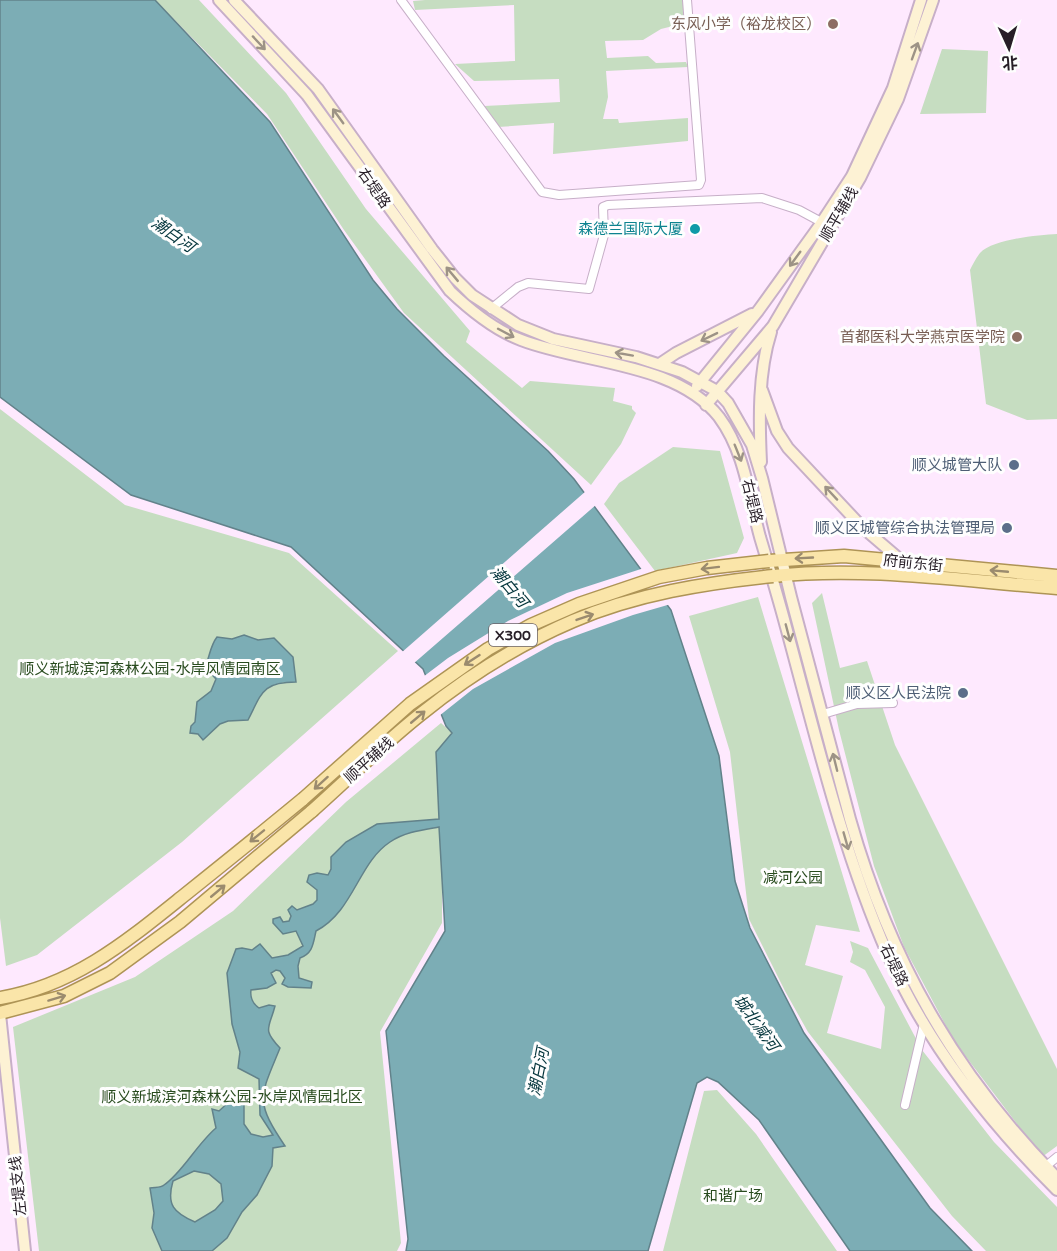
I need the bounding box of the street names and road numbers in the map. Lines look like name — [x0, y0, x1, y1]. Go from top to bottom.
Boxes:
street label: 右堤路 — [354, 164, 394, 212]
street label: 顺平辅线 — [816, 184, 862, 244]
street label: 右堤路 — [738, 477, 766, 525]
street label: 府前东街 — [882, 551, 944, 575]
road number: X300 — [489, 624, 537, 646]
street label: 顺平辅线 — [341, 733, 397, 787]
street label: 右堤路 — [876, 941, 912, 989]
street label: 左堤支线 — [6, 1155, 30, 1217]

